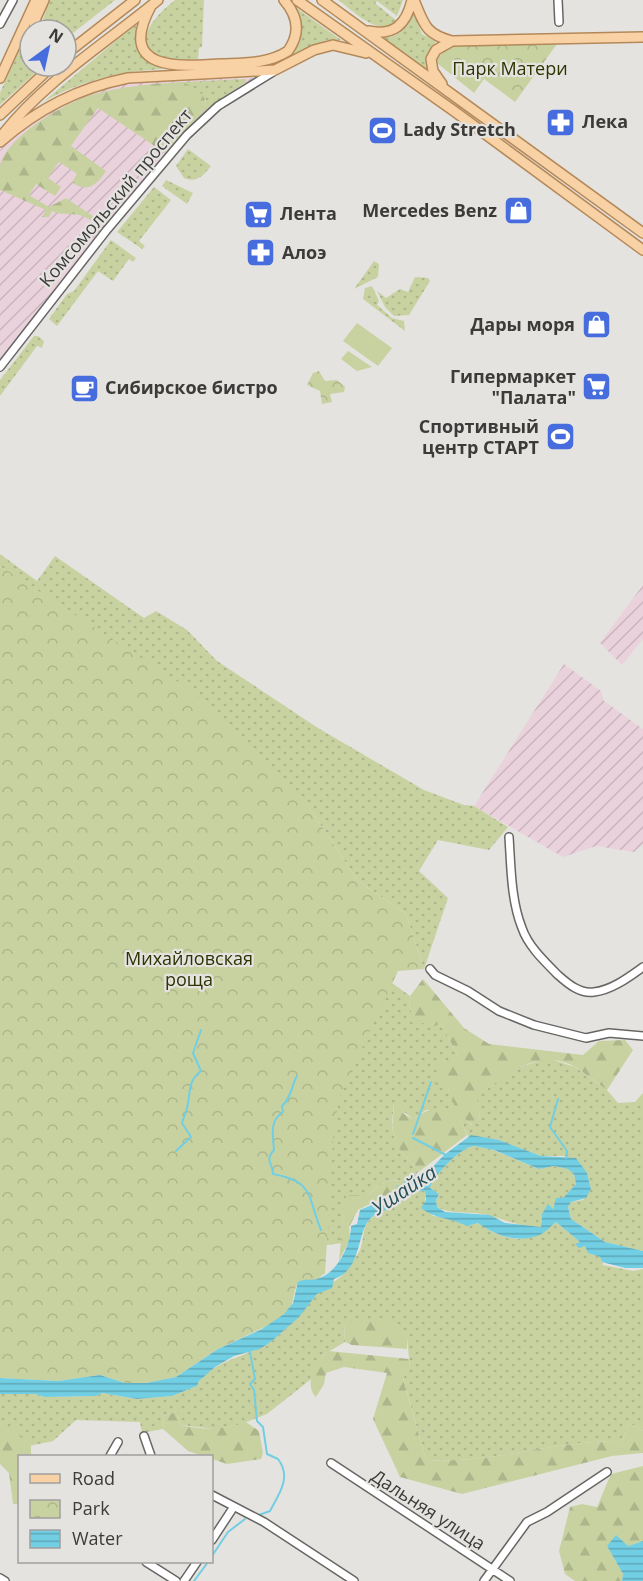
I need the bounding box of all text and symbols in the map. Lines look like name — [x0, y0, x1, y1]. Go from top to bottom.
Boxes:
north arrow — [18, 18, 78, 78]
text: N — [45, 23, 68, 48]
park label: Парк Матери — [452, 56, 568, 80]
street label: Комсомольский проспект — [34, 103, 197, 291]
pharmacy icon: Лека — [545, 106, 577, 138]
place label: Лека — [582, 109, 628, 133]
sports icon: Lady Stretch — [366, 114, 398, 146]
place label: Lady Stretch — [403, 117, 516, 141]
shop icon: Mercedes Benz — [502, 195, 534, 227]
supermarket icon: Лента — [243, 198, 275, 230]
place label: Mercedes Benz — [362, 198, 497, 222]
place label: Лента — [280, 201, 337, 225]
pharmacy icon: Алоэ — [245, 237, 277, 269]
place label: Алоэ — [282, 240, 326, 264]
shop icon: Дары моря — [580, 309, 612, 341]
place label: Дары моря — [471, 312, 575, 336]
place label: Гипермаркет "Палата" — [450, 364, 576, 409]
supermarket icon: Гипермаркет "Палата" — [581, 371, 613, 403]
cafe icon: Сибирское бистро — [68, 372, 100, 404]
place label: Сибирское бистро — [105, 375, 278, 399]
place label: Спортивный центр СТАРТ — [419, 414, 540, 459]
sports icon: Спортивный центр СТАРТ — [544, 421, 576, 453]
park label: Михайловская роща — [125, 946, 253, 991]
water label: Ушайка — [365, 1158, 442, 1221]
legend — [18, 1455, 213, 1563]
street label: Дальняя улица — [367, 1463, 490, 1555]
text: Road — [72, 1466, 115, 1490]
text: Park — [72, 1496, 110, 1520]
text: Water — [72, 1526, 123, 1550]

